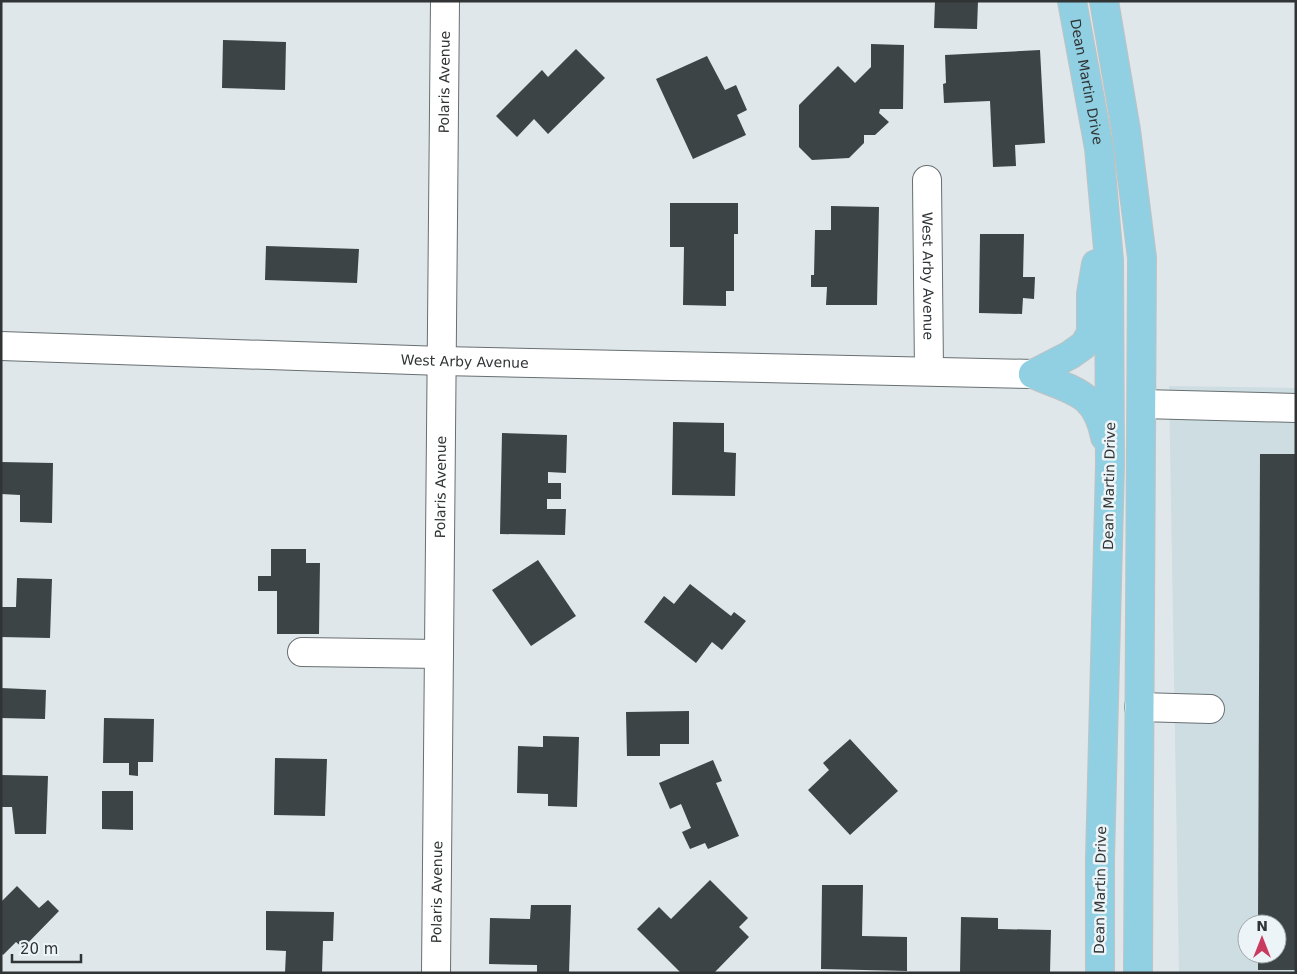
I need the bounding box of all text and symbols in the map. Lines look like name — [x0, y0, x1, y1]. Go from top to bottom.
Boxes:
street label: Dean Martin Drive — [1067, 17, 1106, 146]
street label: Polaris Avenue — [436, 31, 453, 133]
street label: West Arby Avenue — [919, 212, 937, 340]
street label: West Arby Avenue — [401, 352, 529, 371]
street label: Dean Martin Drive — [1100, 422, 1118, 550]
street label: Polaris Avenue — [432, 436, 449, 538]
street label: Dean Martin Drive — [1091, 826, 1109, 954]
street label: Polaris Avenue — [428, 841, 445, 943]
north arrow — [1237, 914, 1287, 964]
text: N — [1256, 918, 1268, 934]
scale bar — [12, 932, 81, 964]
text: 20 m — [20, 940, 58, 958]

